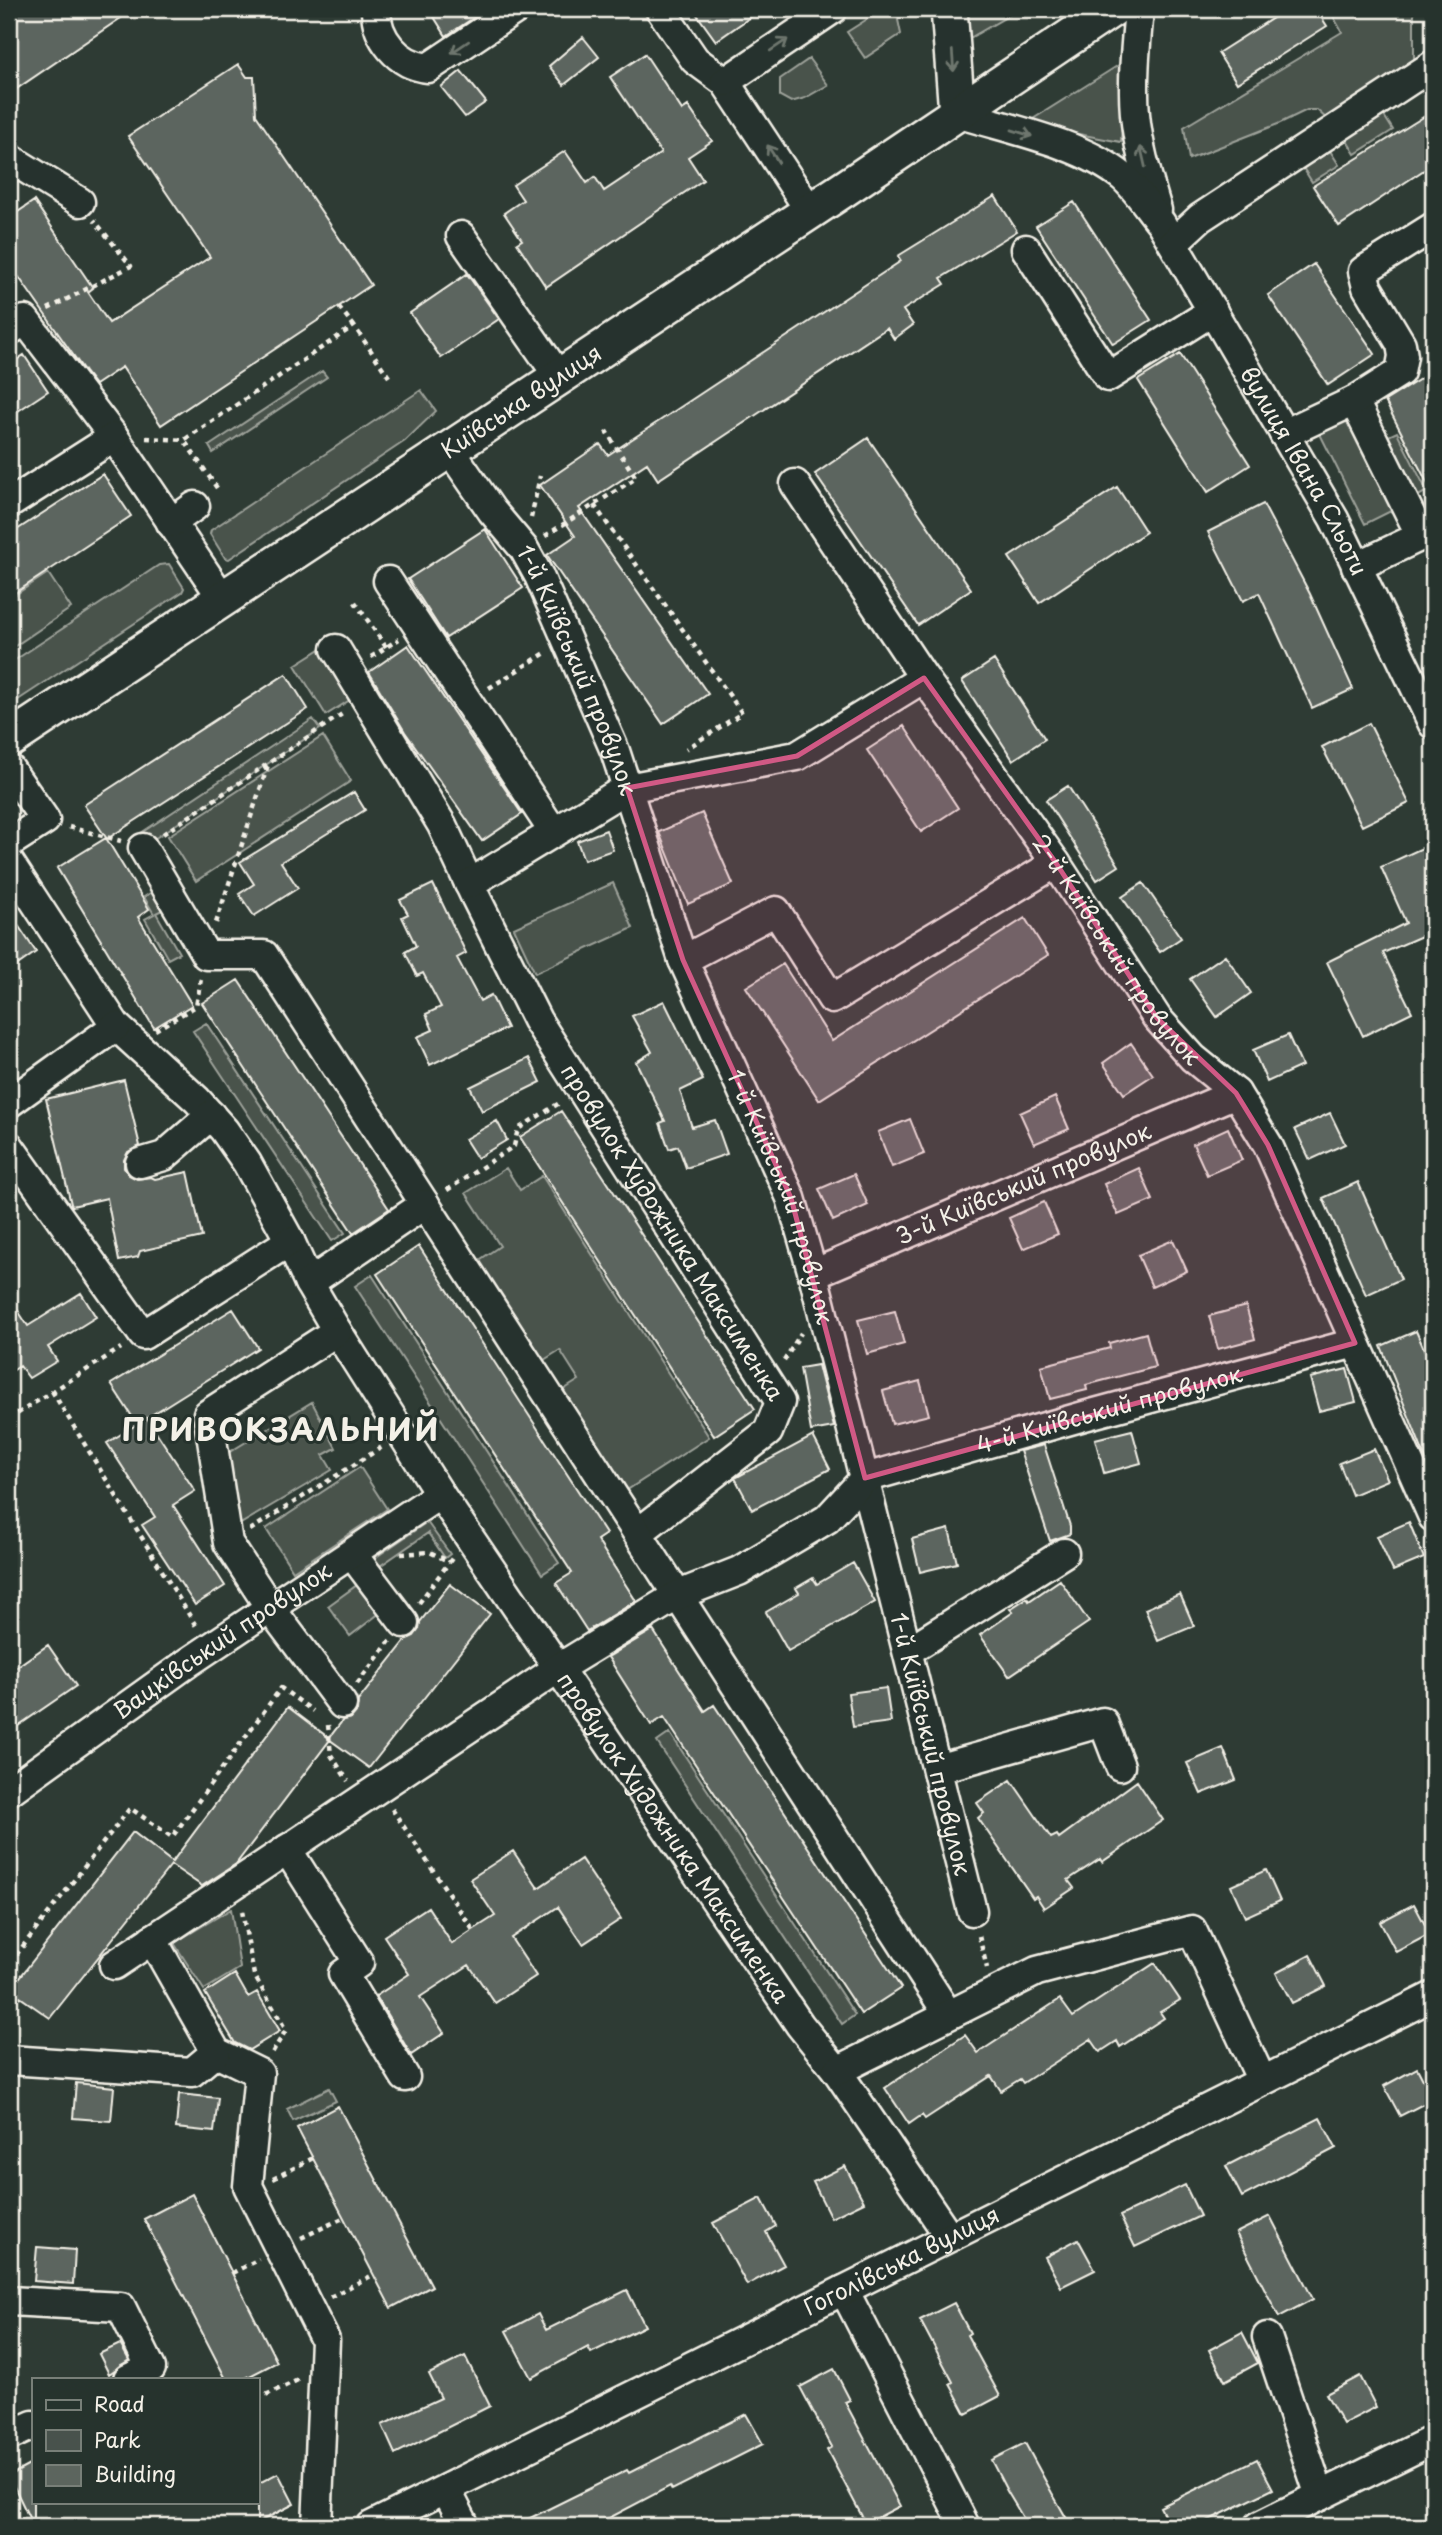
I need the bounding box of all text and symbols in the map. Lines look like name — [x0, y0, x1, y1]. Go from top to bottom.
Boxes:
one-way arrow — [769, 38, 788, 52]
one-way arrow — [451, 40, 470, 54]
one-way arrow — [947, 49, 960, 72]
one-way arrow — [1011, 128, 1033, 141]
one-way arrow — [766, 144, 780, 164]
one-way arrow — [1136, 146, 1149, 169]
street label: Київська вулиця — [433, 335, 608, 467]
street label: вулиця Івана Сльоти — [1232, 359, 1378, 581]
street label: 1-й Київський провулок — [509, 538, 647, 799]
street label: 2-й Київський провулок — [1024, 826, 1210, 1072]
street label: провулок Художника Максименка — [553, 1056, 794, 1408]
street label: 1-й Київський провулок — [719, 1063, 844, 1328]
street label: 3-й Київський провулок — [890, 1112, 1156, 1253]
street label: 4-й Київський провулок — [972, 1355, 1246, 1462]
district label: ПРИВОКЗАЛЬНИЙ — [122, 1406, 440, 1451]
street label: Вацківський провулок — [105, 1552, 338, 1727]
street label: 1-й Київський провулок — [882, 1608, 981, 1879]
street label: провулок Художника Максименка — [549, 1664, 800, 2010]
street label: Гоголівська вулиця — [797, 2196, 1005, 2324]
legend — [32, 2378, 259, 2504]
text: Road — [94, 2387, 145, 2419]
text: Park — [94, 2423, 141, 2455]
text: Building — [94, 2457, 176, 2489]

